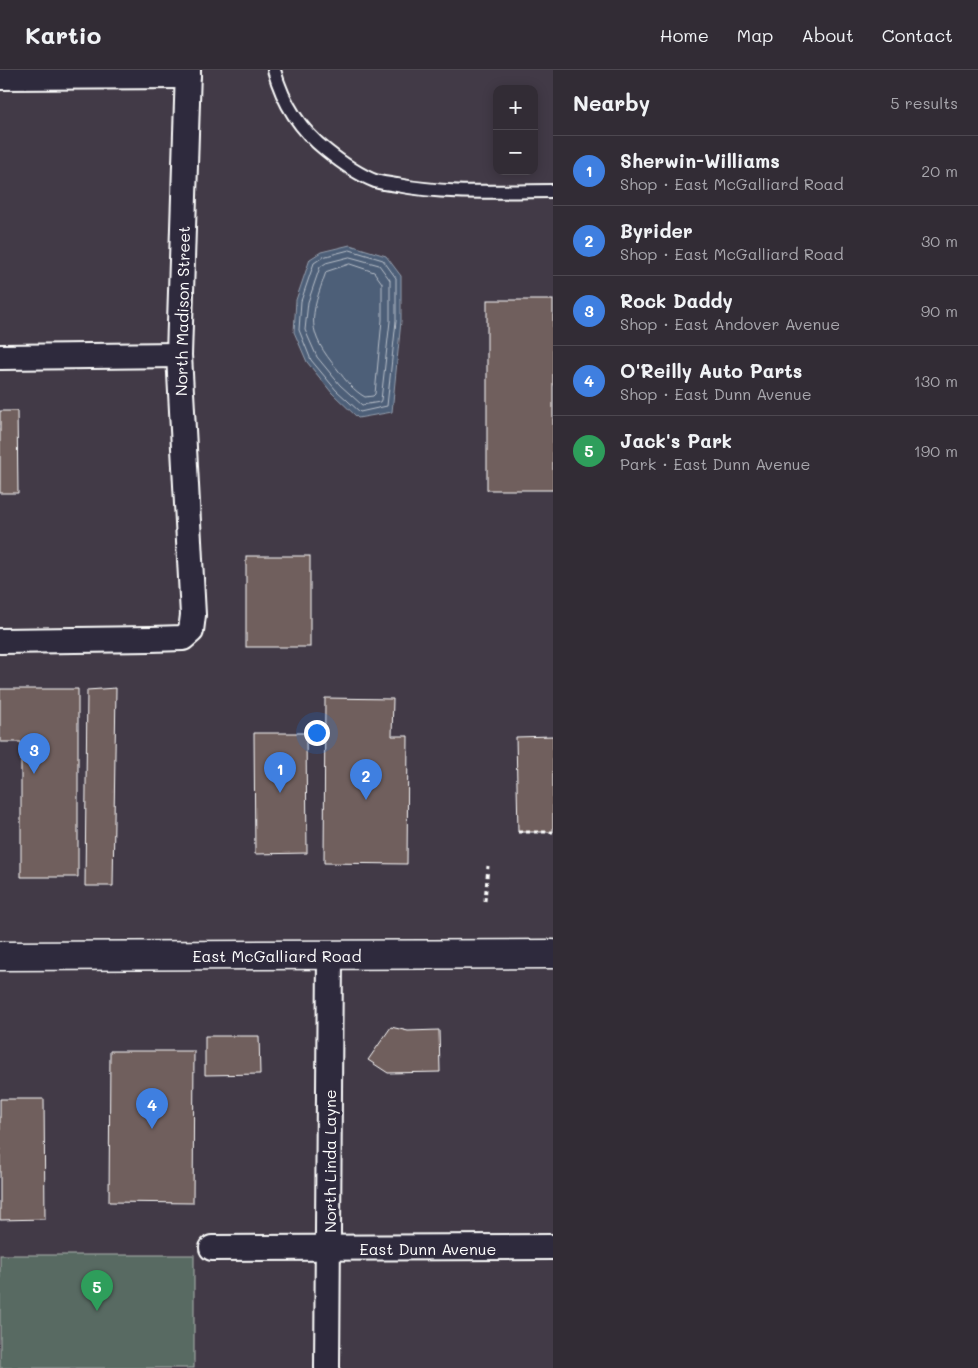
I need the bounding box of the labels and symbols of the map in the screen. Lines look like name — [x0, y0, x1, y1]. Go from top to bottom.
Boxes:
street label: North Madison Street — [170, 226, 194, 396]
your location — [304, 720, 330, 746]
pin: 3 — [18, 733, 50, 774]
pin: 1 — [264, 752, 296, 793]
pin: 2 — [350, 759, 382, 800]
street label: East McGalliard Road — [192, 945, 362, 966]
pin: 4 — [136, 1088, 168, 1129]
street label: North Linda Layne — [319, 1089, 340, 1233]
street label: East Dunn Avenue — [359, 1238, 497, 1259]
pin: 5 — [81, 1270, 113, 1311]

